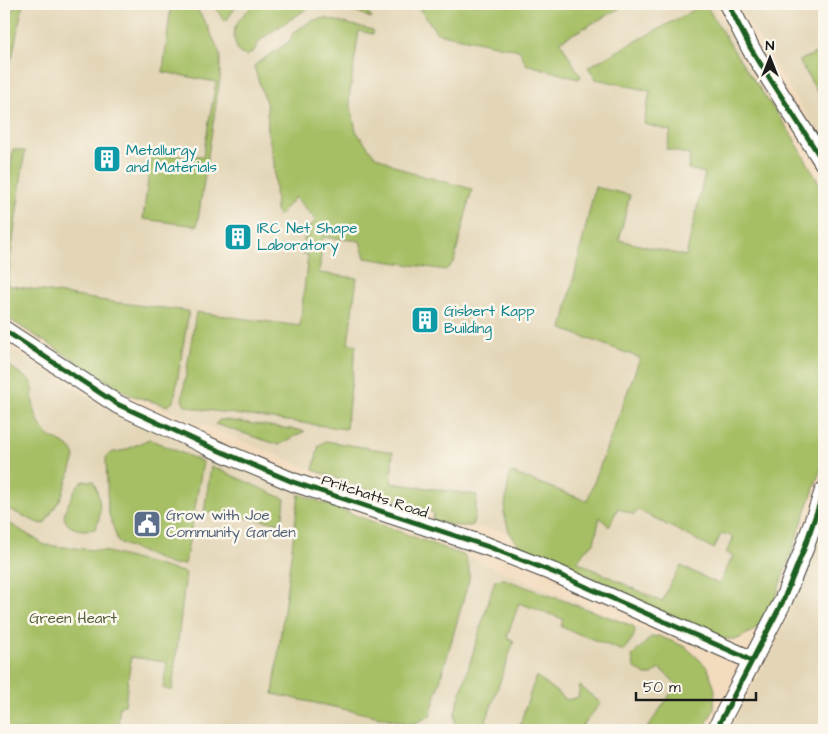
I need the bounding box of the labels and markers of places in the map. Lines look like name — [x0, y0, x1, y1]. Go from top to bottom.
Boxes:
place label: Metallurgy and Materials — [126, 140, 218, 178]
building icon: Metallurgy and Materials — [92, 144, 122, 174]
place label: IRC Net Shape Laboratory — [257, 218, 357, 257]
building icon: IRC Net Shape Laboratory — [223, 222, 253, 252]
place label: Gisbert Kapp Building — [444, 301, 534, 340]
building icon: Gisbert Kapp Building — [410, 305, 440, 335]
place label: Grow with Joe Community Garden — [166, 505, 296, 544]
public building icon: Grow with Joe Community Garden — [132, 509, 162, 539]

